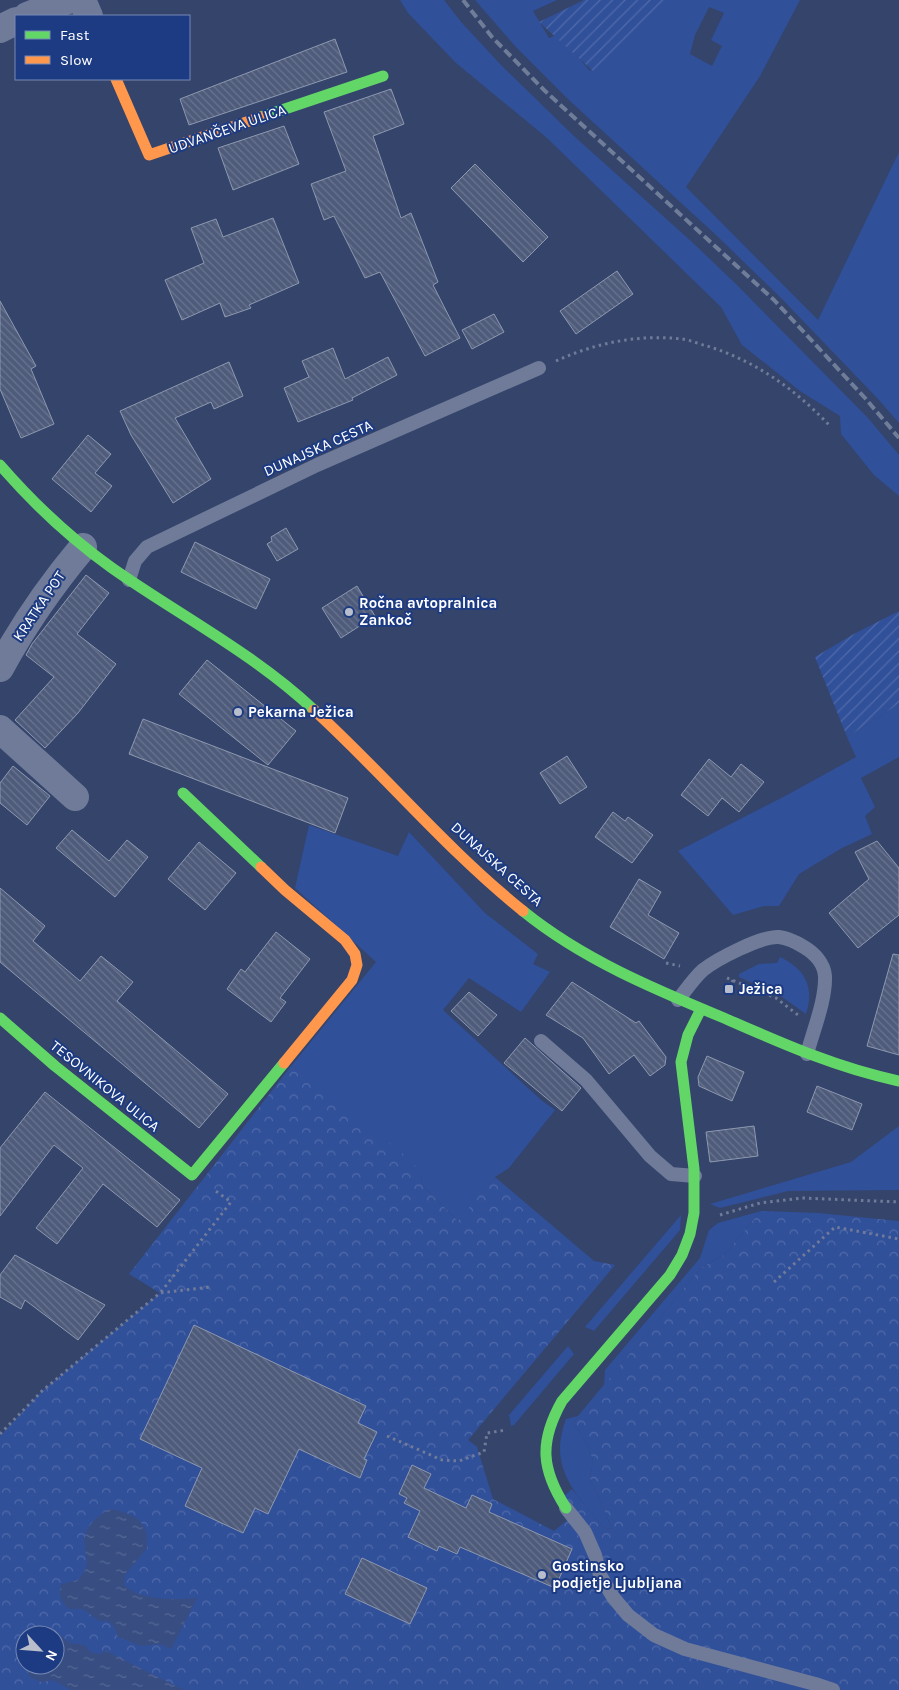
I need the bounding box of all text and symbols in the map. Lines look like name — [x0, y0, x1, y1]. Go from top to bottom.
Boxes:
legend — [15, 15, 190, 80]
text: Fast — [60, 26, 90, 44]
text: Slow — [60, 51, 92, 69]
street label: UDVANČEVA ULICA — [166, 100, 288, 158]
street label: DUNAJSKA CESTA — [261, 416, 376, 480]
street label: KRATKA POT — [9, 567, 69, 644]
place label: Ročna avtopralnica Zankoč — [359, 594, 497, 629]
marker: Ročna avtopralnica Zankoč — [343, 606, 355, 618]
place label: Pekarna Ježica — [248, 703, 354, 721]
marker: Pekarna Ježica — [232, 706, 244, 718]
street label: DUNAJSKA CESTA — [447, 818, 547, 910]
place label: Ježica — [739, 980, 783, 998]
marker: Ježica — [723, 983, 735, 995]
street label: TESOVNIKOVA ULICA — [47, 1036, 163, 1136]
place label: Gostinsko podjetje Ljubljana — [552, 1557, 682, 1592]
marker: Gostinsko podjetje Ljubljana — [536, 1569, 548, 1581]
north arrow — [15, 1625, 65, 1675]
text: N — [41, 1647, 61, 1664]

